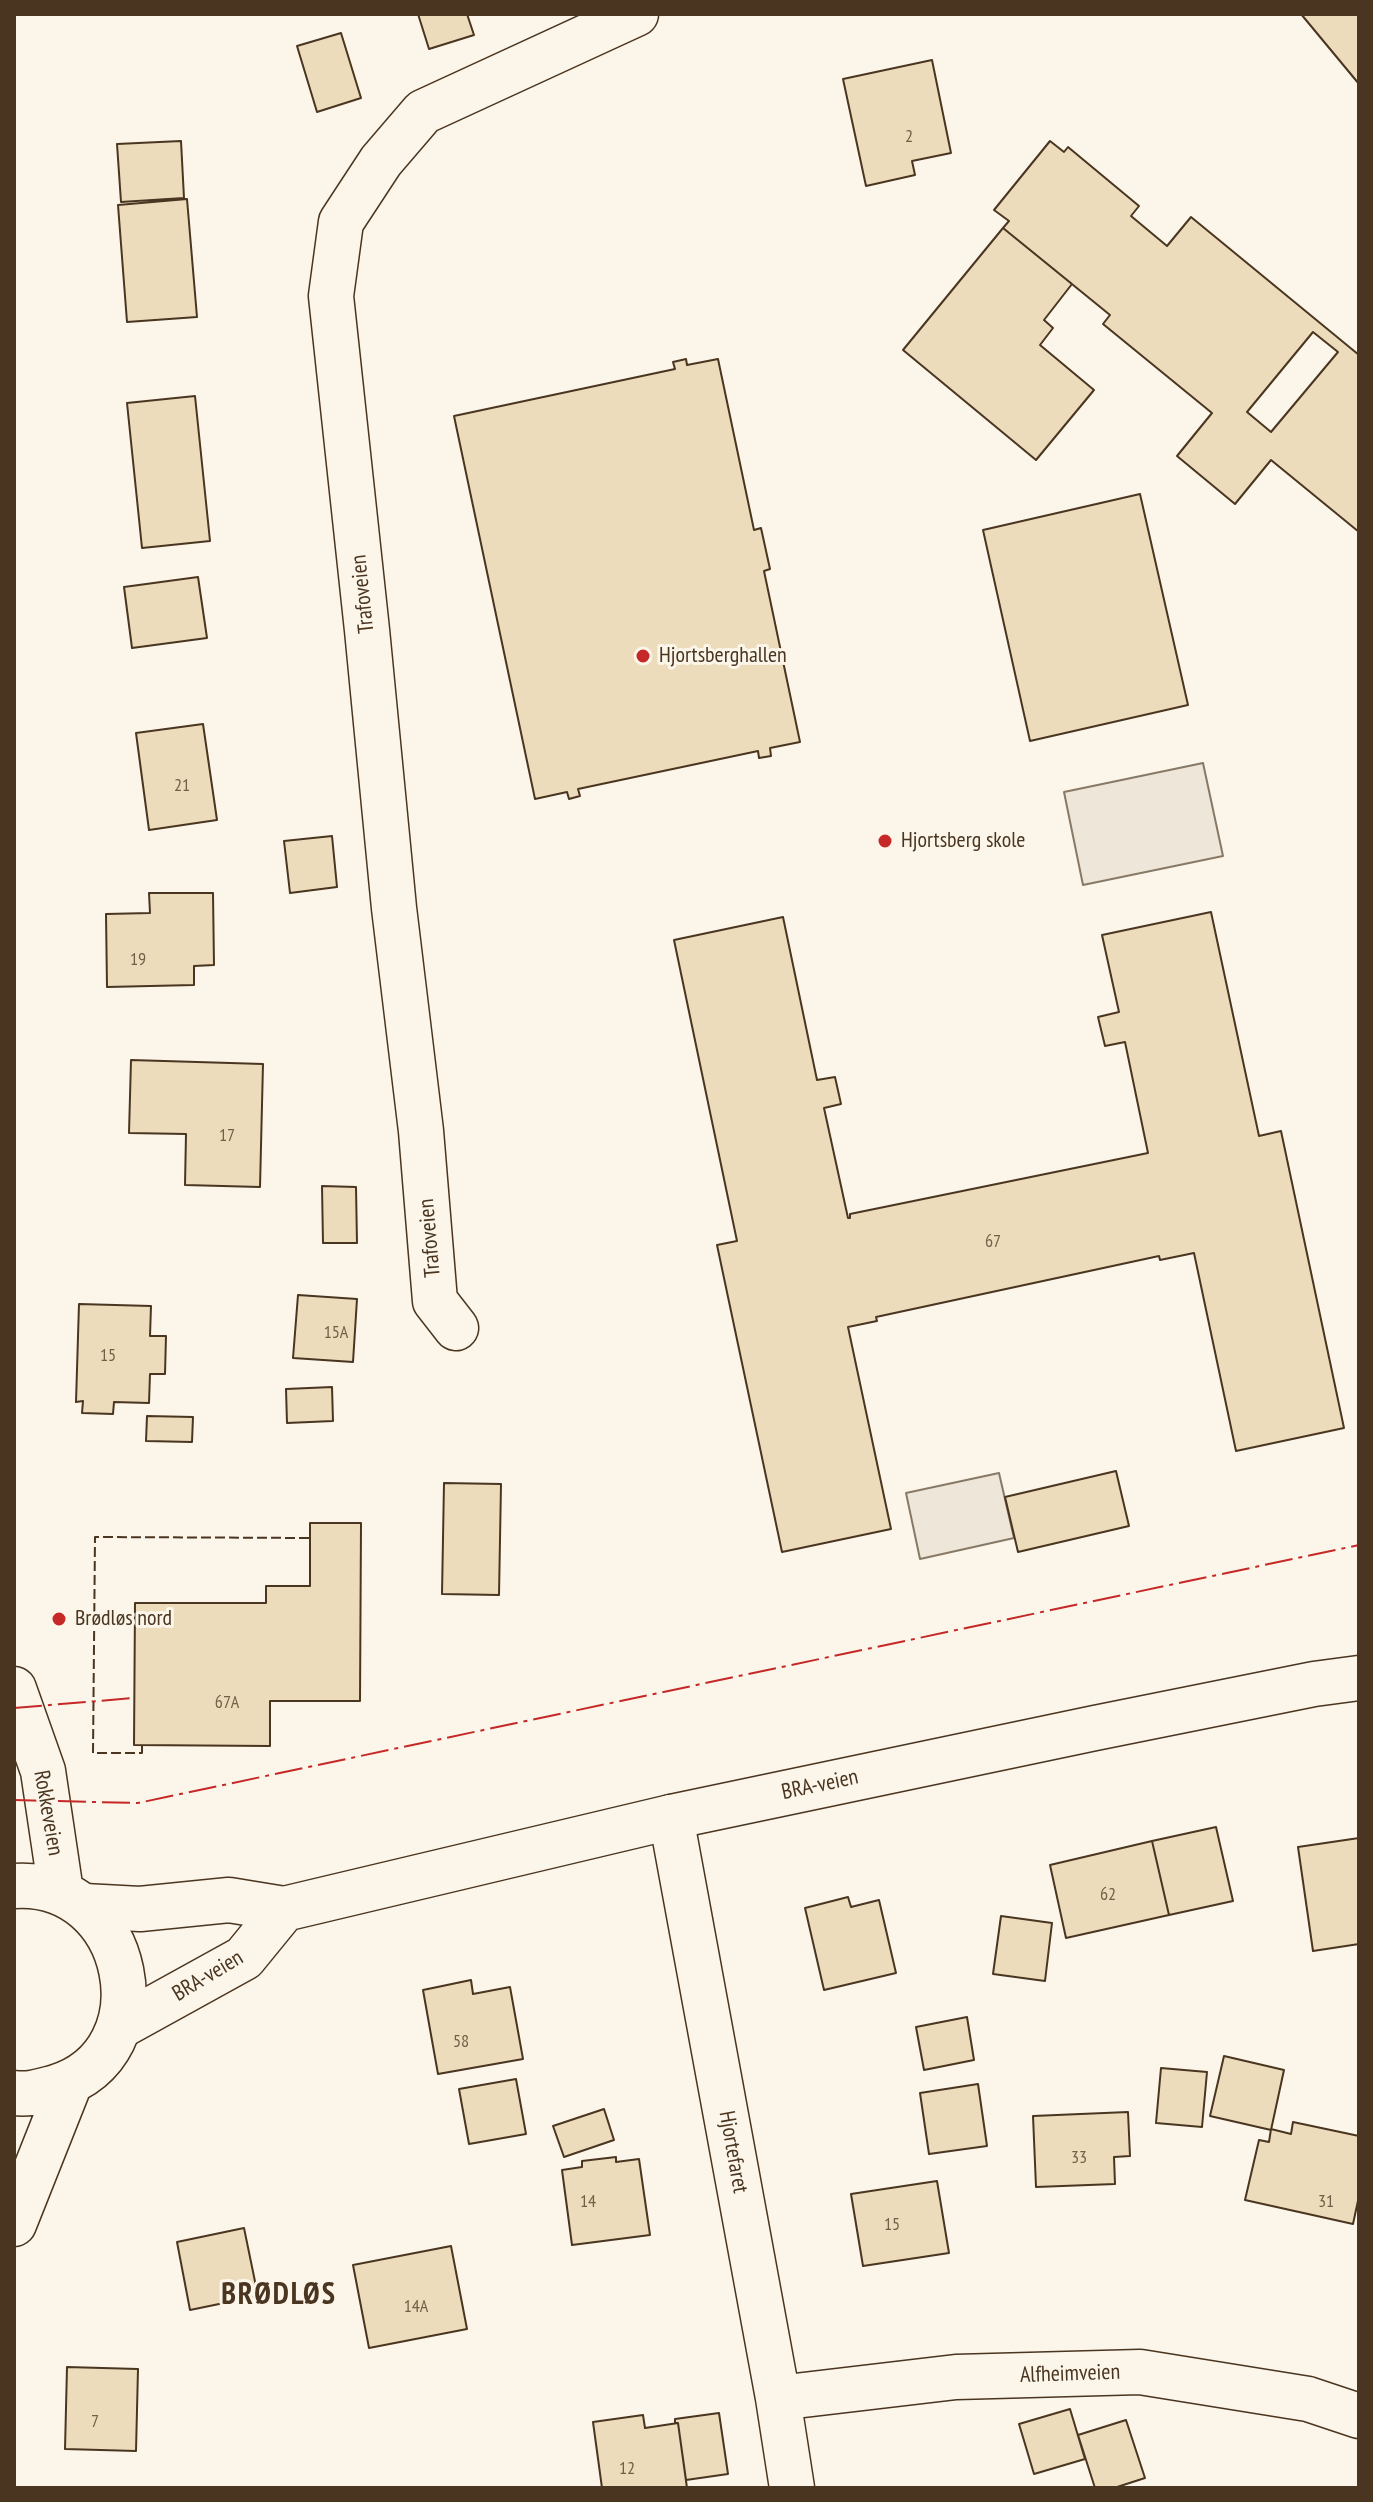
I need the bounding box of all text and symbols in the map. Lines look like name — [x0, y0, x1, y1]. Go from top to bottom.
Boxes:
house number: 2 — [905, 126, 913, 148]
street label: Trafoveien — [346, 553, 380, 635]
place label: Hjortsberghallen — [659, 643, 787, 669]
marker: Hjortsberghallen — [634, 647, 652, 665]
house number: 21 — [174, 775, 190, 797]
place label: Hjortsberg skole — [901, 828, 1025, 854]
marker: Hjortsberg skole — [876, 832, 894, 850]
house number: 19 — [130, 949, 146, 971]
house number: 17 — [219, 1125, 235, 1147]
street label: Trafoveien — [413, 1198, 447, 1278]
house number: 67 — [985, 1231, 1001, 1253]
house number: 15A — [324, 1322, 348, 1344]
house number: 15 — [100, 1345, 116, 1367]
place label: Brødløs nord — [75, 1606, 172, 1632]
marker: Brødløs nord — [50, 1610, 68, 1628]
house number: 67A — [215, 1692, 239, 1714]
street label: BRA-veien — [779, 1764, 861, 1806]
street label: Rokkeveien — [28, 1768, 68, 1858]
house number: 62 — [1100, 1884, 1116, 1906]
street label: BRA-veien — [168, 1945, 248, 2007]
house number: 58 — [453, 2031, 469, 2053]
street label: Hjortefaret — [713, 2109, 753, 2195]
house number: 33 — [1071, 2147, 1087, 2169]
house number: 14 — [580, 2191, 596, 2213]
house number: 31 — [1318, 2191, 1334, 2213]
house number: 15 — [884, 2214, 900, 2236]
district label: BRØDLØS — [221, 2277, 337, 2313]
house number: 14A — [404, 2296, 428, 2318]
street label: Alfheimveien — [1019, 2359, 1121, 2389]
house number: 7 — [91, 2411, 99, 2433]
house number: 12 — [619, 2458, 635, 2480]

